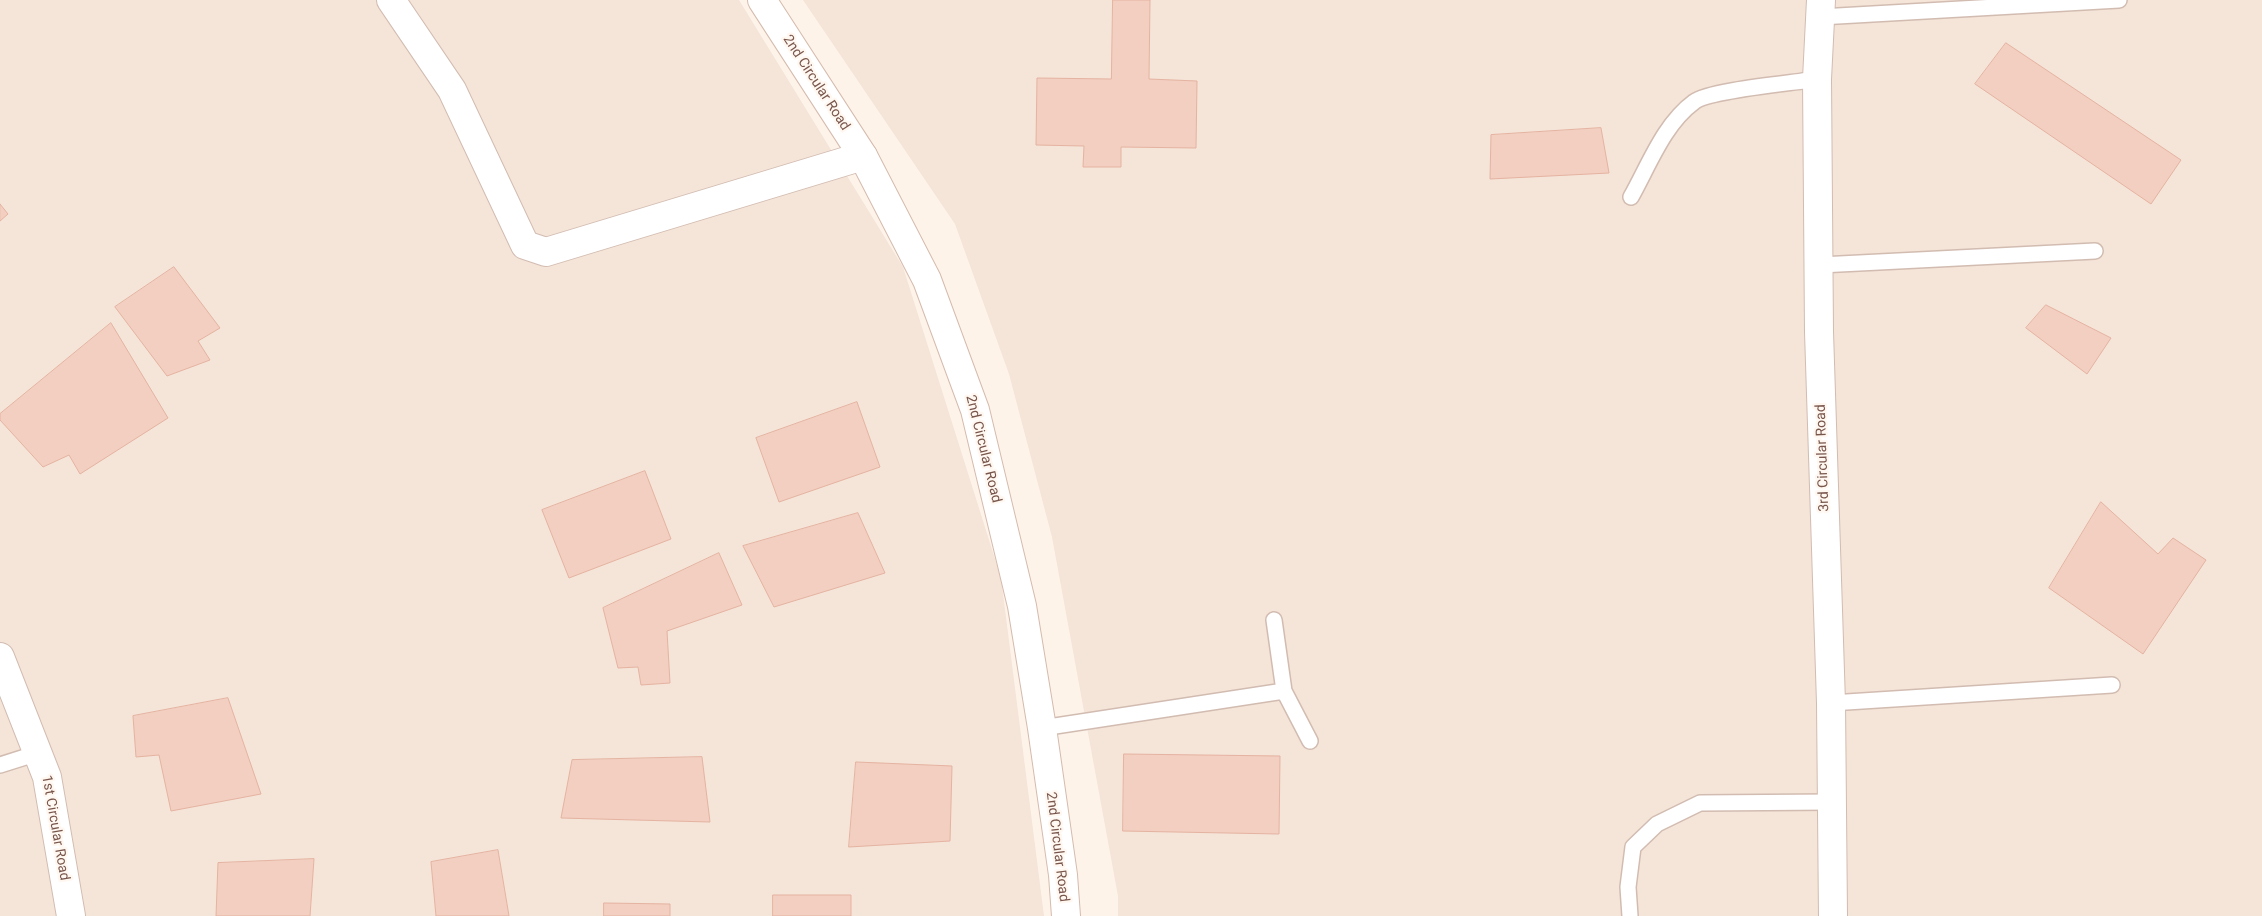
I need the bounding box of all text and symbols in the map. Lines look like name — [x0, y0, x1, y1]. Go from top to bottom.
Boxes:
street label: 2nd Circular Road — [779, 32, 853, 134]
street label: 2nd Circular Road — [961, 393, 1005, 505]
street label: 3rd Circular Road — [1813, 404, 1833, 512]
street label: 1st Circular Road — [37, 774, 73, 882]
street label: 2nd Circular Road — [1042, 791, 1072, 903]

